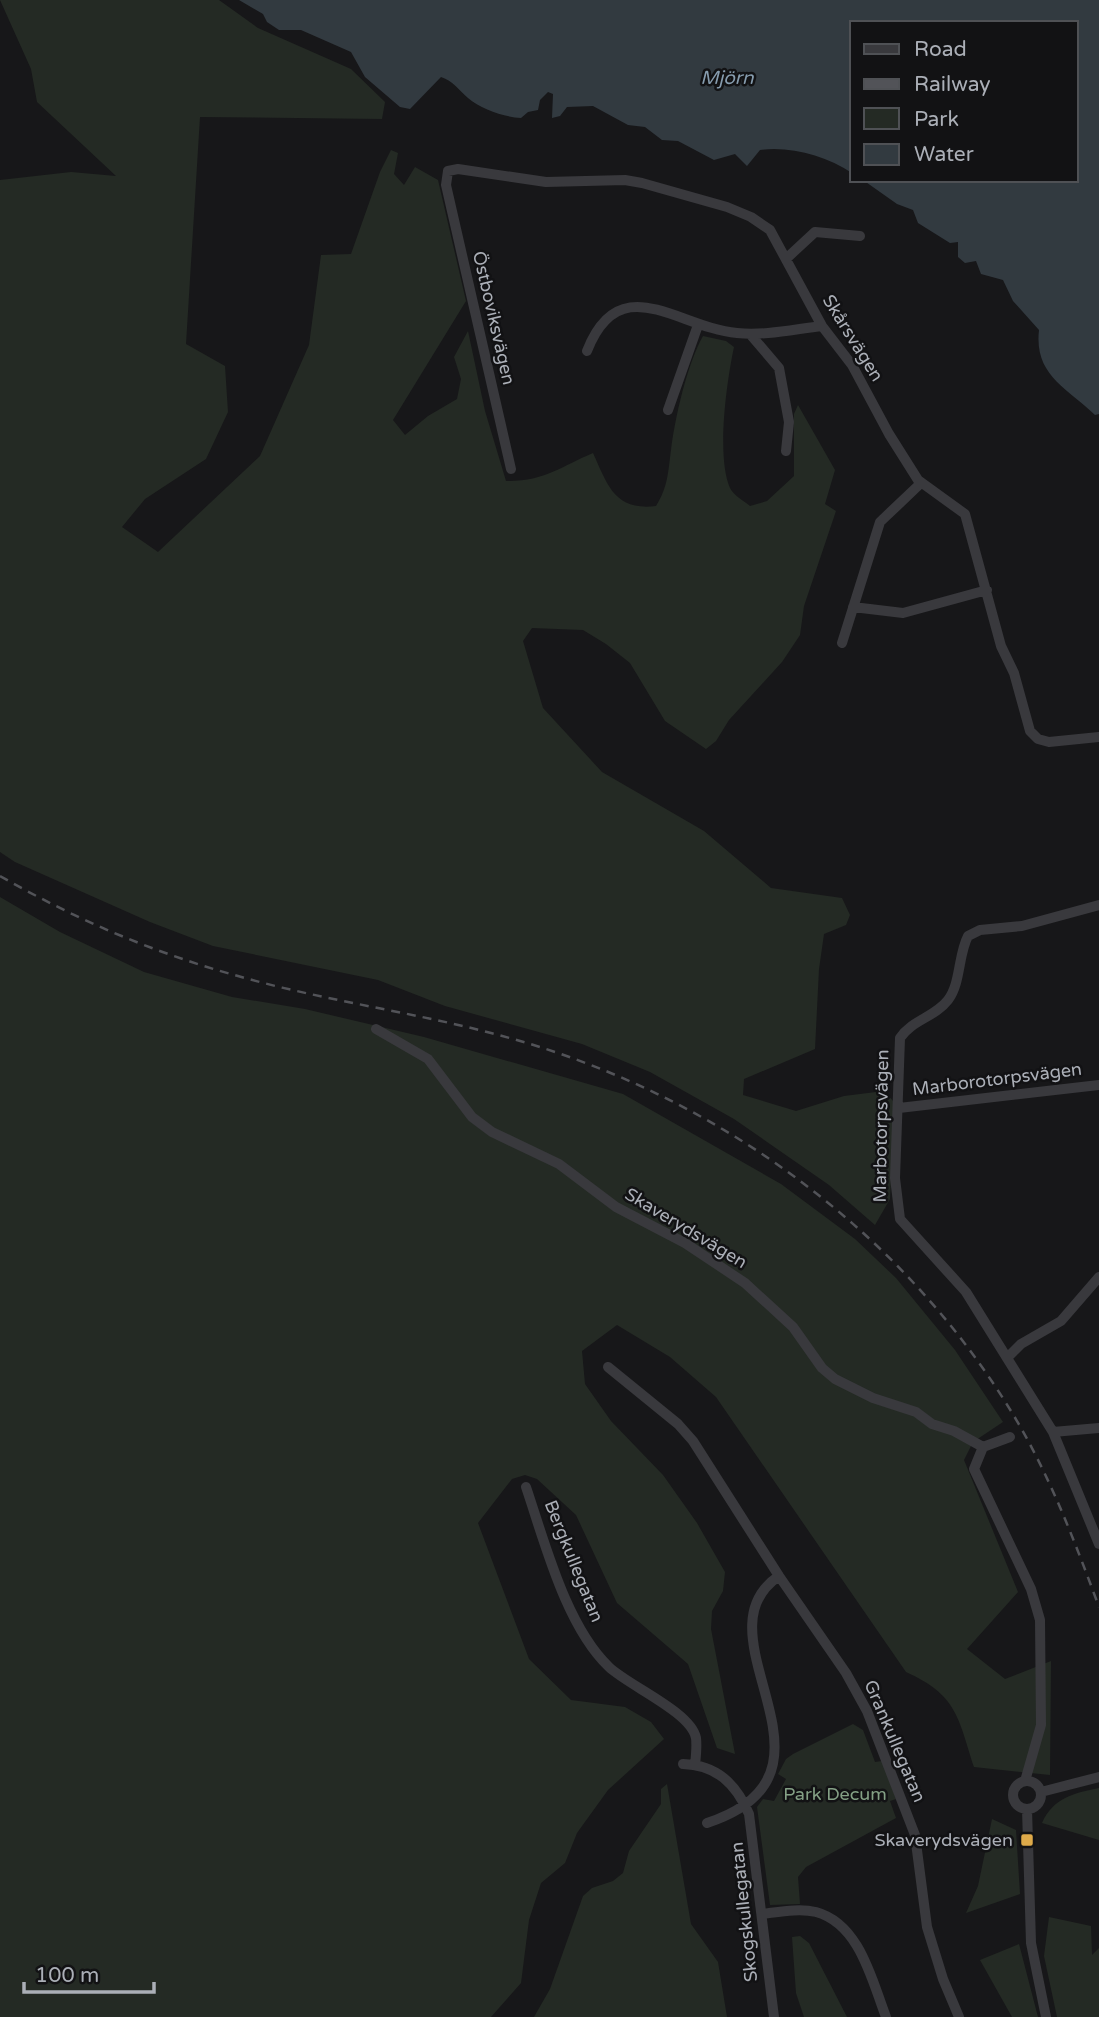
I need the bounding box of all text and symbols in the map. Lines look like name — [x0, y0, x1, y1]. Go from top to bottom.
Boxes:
legend — [850, 21, 1078, 182]
text: Road — [914, 37, 967, 62]
water label: Mjörn — [700, 67, 754, 89]
text: Railway — [914, 72, 991, 97]
text: Park — [914, 107, 959, 132]
text: Water — [914, 142, 974, 167]
street label: Östboviksvägen — [468, 249, 520, 387]
street label: Skårsvägen — [818, 291, 888, 385]
street label: Marbotorpsvägen — [869, 1049, 893, 1203]
street label: Marborotorpsvägen — [911, 1058, 1083, 1100]
street label: Skaverydsvägen — [621, 1183, 751, 1273]
street label: Bergkullegatan — [540, 1497, 608, 1625]
street label: Grankullegatan — [859, 1677, 931, 1805]
park label: Park Decum — [783, 1783, 887, 1805]
place label: Skaverydsvägen — [874, 1829, 1013, 1851]
marker: Skaverydsvägen — [1019, 1832, 1035, 1848]
street label: Skogskullegatan — [726, 1841, 762, 1983]
scale bar — [24, 1951, 154, 1995]
text: 100 m — [35, 1963, 99, 1988]

